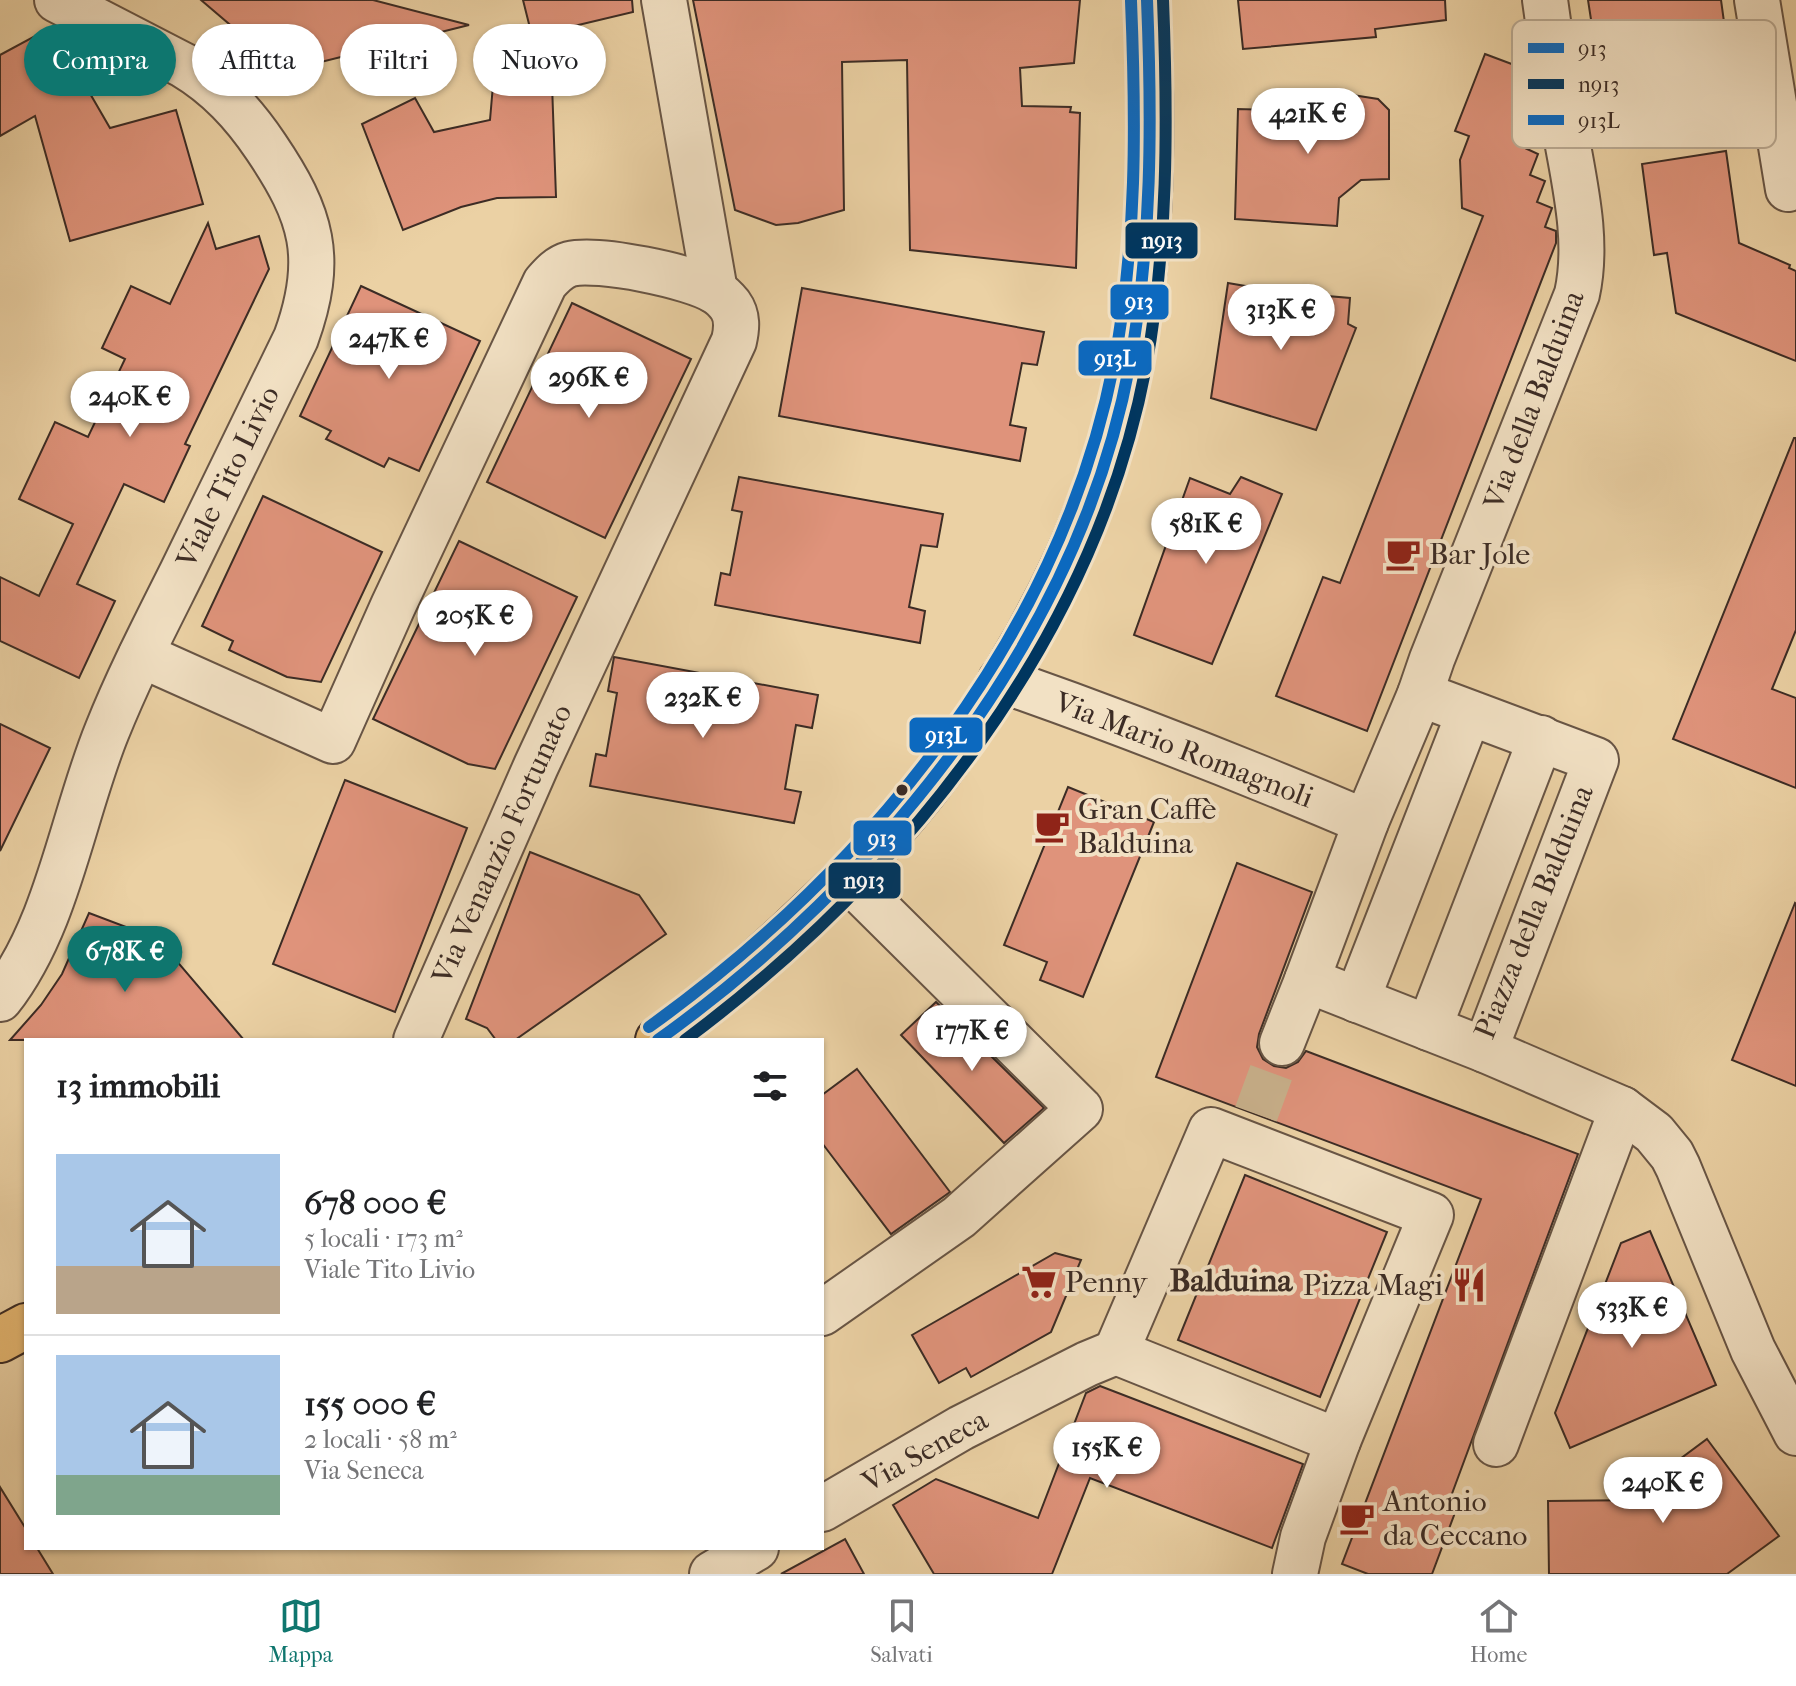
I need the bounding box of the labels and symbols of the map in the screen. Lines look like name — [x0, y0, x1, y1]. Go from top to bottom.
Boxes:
legend — [1512, 20, 1776, 148]
text: 913 — [1578, 36, 1606, 62]
text: n913 — [1578, 72, 1619, 98]
pin: 421K € — [1243, 88, 1373, 156]
text: 913L — [1578, 108, 1620, 134]
line badge: n913 — [1124, 221, 1199, 260]
text: n913 — [1140, 228, 1183, 254]
line badge: 913 — [1109, 283, 1170, 321]
pin: 313K € — [1216, 284, 1346, 352]
street label: Via della Balduina — [1476, 285, 1592, 515]
text: 913 — [1124, 289, 1153, 315]
pin: 247K € — [324, 313, 454, 381]
line badge: 913L — [1077, 339, 1153, 377]
text: 913L — [1093, 346, 1137, 372]
pin: 296K € — [524, 352, 654, 420]
pin: 240K € — [65, 371, 195, 439]
street label: Viale Tito Livio — [169, 381, 287, 574]
pin: 581K € — [1141, 498, 1271, 566]
cafe icon: Bar Jole — [1384, 535, 1422, 573]
place label: Bar Jole — [1429, 537, 1530, 572]
pin: 205K € — [410, 590, 540, 658]
pin: 232K € — [638, 672, 768, 740]
street label: Via Mario Romagnoli — [1049, 684, 1318, 815]
street label: Via Venanzio Fortunato — [424, 699, 579, 990]
line badge: 913L — [908, 716, 984, 754]
text: 913L — [924, 723, 968, 749]
street label: Piazza della Balduina — [1467, 779, 1601, 1044]
unlabelled marker — [894, 782, 910, 798]
place label: Gran Caffè Balduina — [1078, 792, 1216, 861]
cafe icon: Gran Caffè Balduina — [1033, 807, 1071, 845]
line badge: 913 — [852, 819, 913, 857]
text: 913 — [867, 826, 896, 852]
line badge: n913 — [827, 861, 902, 900]
text: n913 — [842, 868, 885, 894]
pin: 678K € — [60, 926, 190, 994]
pin: 177K € — [907, 1005, 1037, 1073]
district label: Balduina — [1170, 1262, 1293, 1299]
supermarket icon: Penny — [1020, 1263, 1058, 1301]
place label: Penny — [1065, 1265, 1148, 1300]
restaurant icon: Pizza Magi — [1450, 1266, 1488, 1304]
place label: Pizza Magi — [1303, 1268, 1443, 1303]
pin: 533K € — [1567, 1282, 1697, 1350]
street label: Via Seneca — [855, 1402, 995, 1500]
pin: 155K € — [1042, 1422, 1172, 1490]
pin: 240K € — [1598, 1457, 1728, 1525]
place label: Antonio da Ceccano — [1382, 1484, 1527, 1553]
cafe icon: Antonio da Ceccano — [1338, 1499, 1376, 1537]

